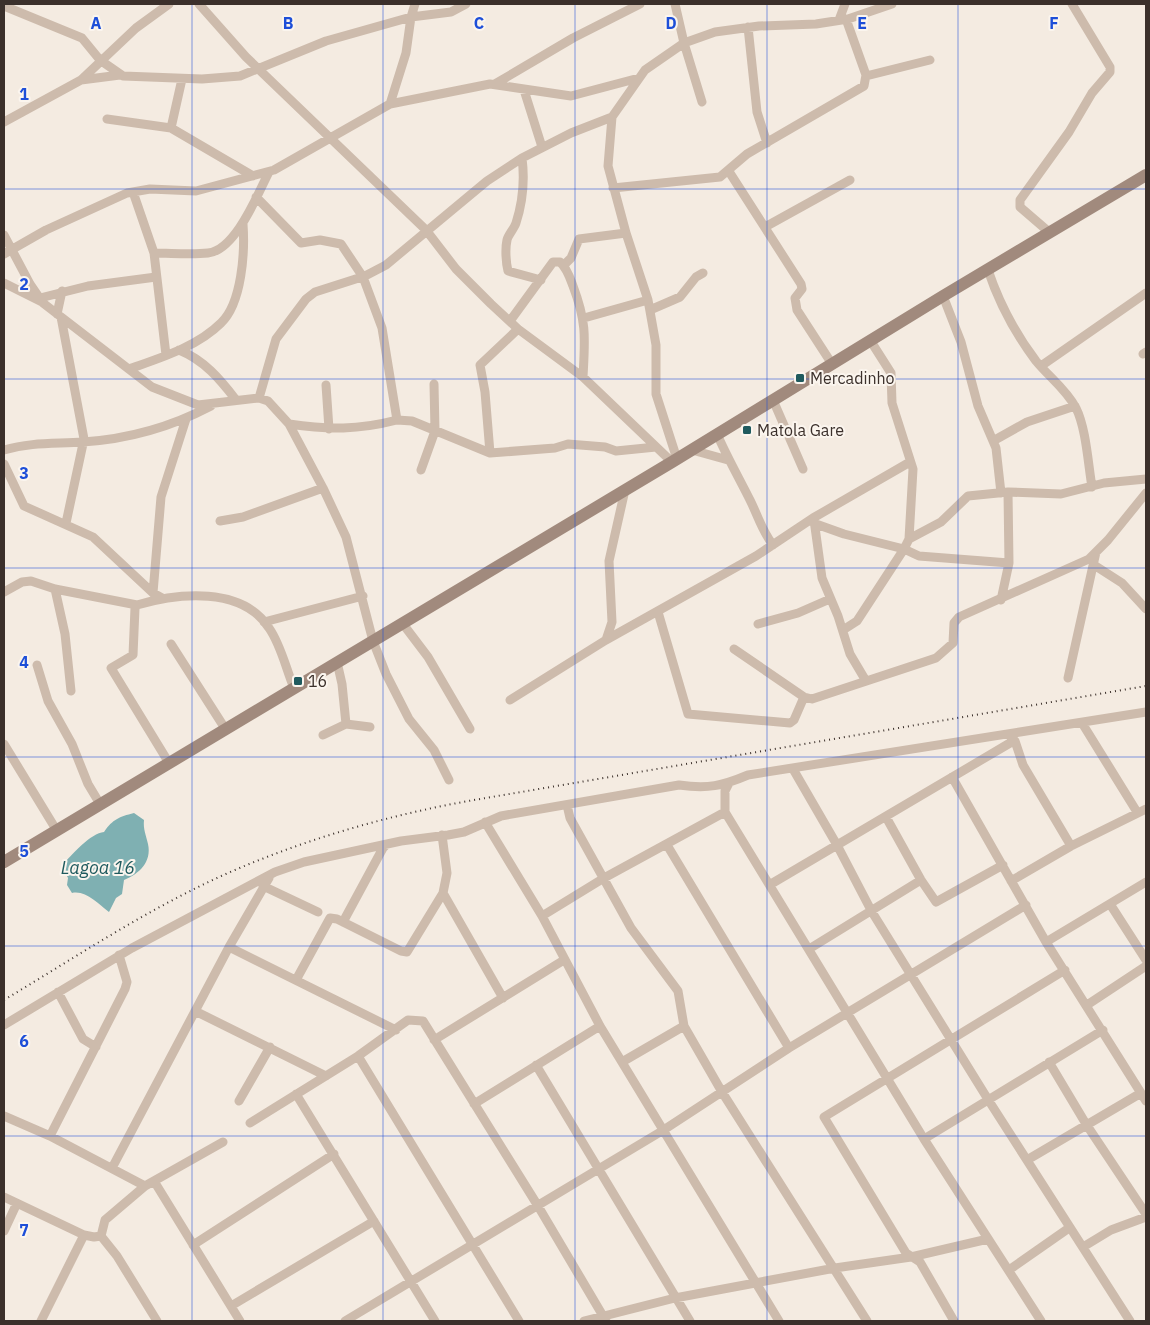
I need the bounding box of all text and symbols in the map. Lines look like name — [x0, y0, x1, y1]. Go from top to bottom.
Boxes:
text: A — [91, 13, 102, 33]
text: B — [283, 13, 294, 33]
text: C — [474, 13, 484, 33]
text: D — [665, 13, 677, 33]
text: E — [857, 13, 867, 33]
text: F — [1049, 13, 1059, 33]
text: 1 — [19, 84, 29, 104]
text: 2 — [19, 274, 29, 294]
place label: Mercadinho — [810, 368, 895, 388]
marker: Mercadinho — [794, 372, 806, 384]
place label: Matola Gare — [757, 420, 844, 440]
marker: Matola Gare — [741, 424, 753, 436]
text: 3 — [19, 463, 29, 483]
text: 4 — [19, 652, 29, 672]
place label: 16 — [308, 671, 327, 691]
marker: 16 — [292, 675, 304, 687]
text: 5 — [19, 841, 29, 861]
water label: Lagoa 16 — [61, 856, 135, 879]
text: 6 — [19, 1031, 29, 1051]
text: 7 — [19, 1220, 29, 1240]

